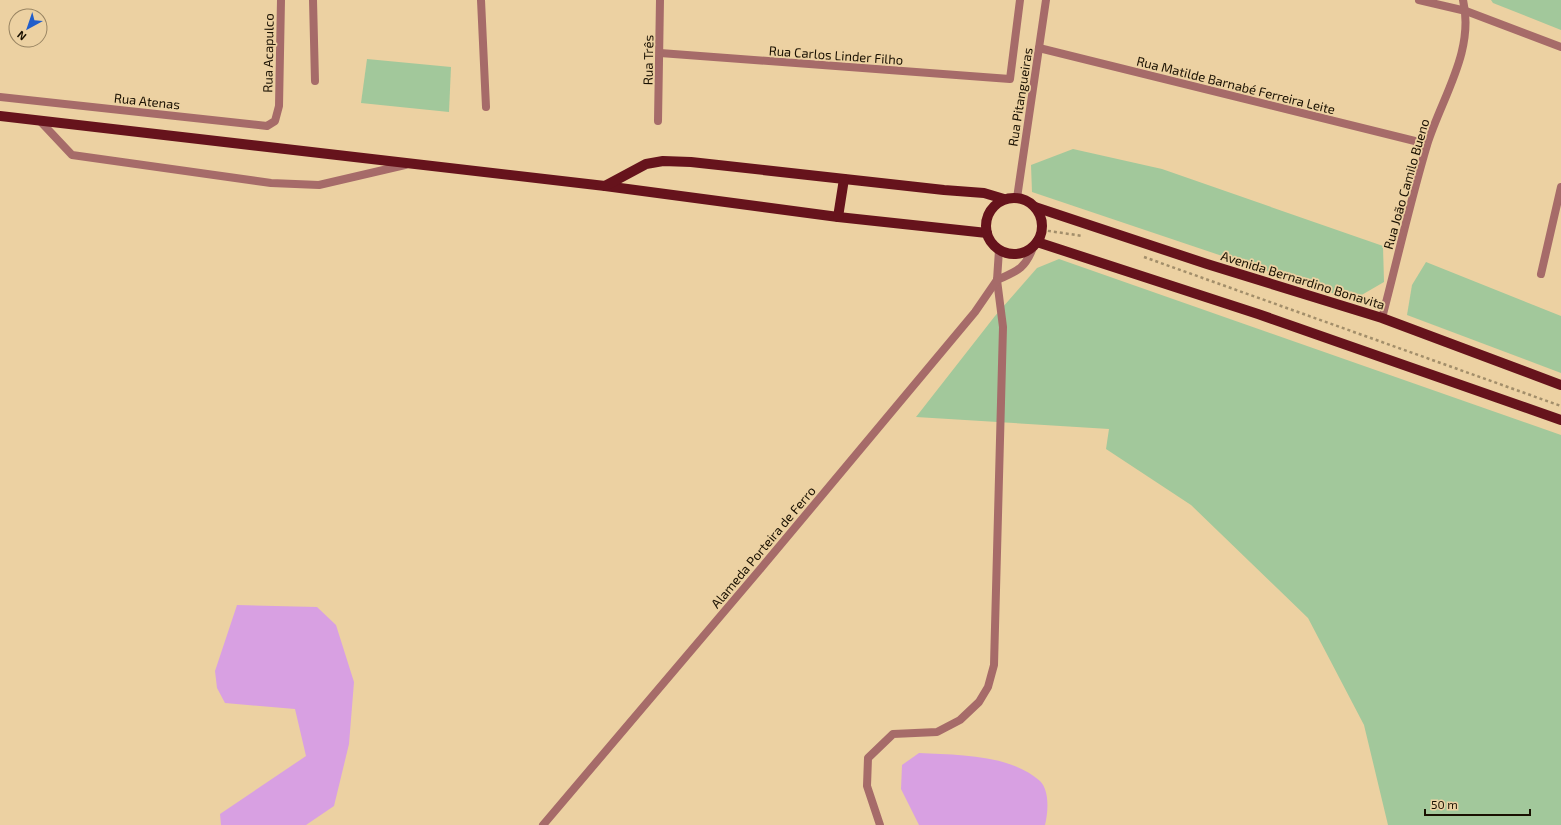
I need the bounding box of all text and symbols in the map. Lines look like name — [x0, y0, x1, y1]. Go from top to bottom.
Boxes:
north arrow — [8, 8, 48, 48]
street label: Rua Acapulco — [259, 13, 277, 93]
text: N — [14, 28, 28, 44]
street label: Rua Três — [640, 35, 656, 85]
street label: Rua Carlos Linder Filho — [768, 42, 904, 68]
street label: Rua Pitangueiras — [1004, 46, 1036, 148]
street label: Rua Matilde Barnabé Ferreira Leite — [1135, 53, 1337, 117]
street label: Rua Atenas — [113, 90, 181, 112]
street label: Rua João Camilo Bueno — [1380, 117, 1432, 251]
street label: Avenida Bernardino Bonavita — [1219, 247, 1387, 313]
street label: Alameda Porteira de Ferro — [707, 483, 819, 611]
scale bar — [1425, 791, 1530, 817]
text: 50 m — [1431, 797, 1458, 811]

